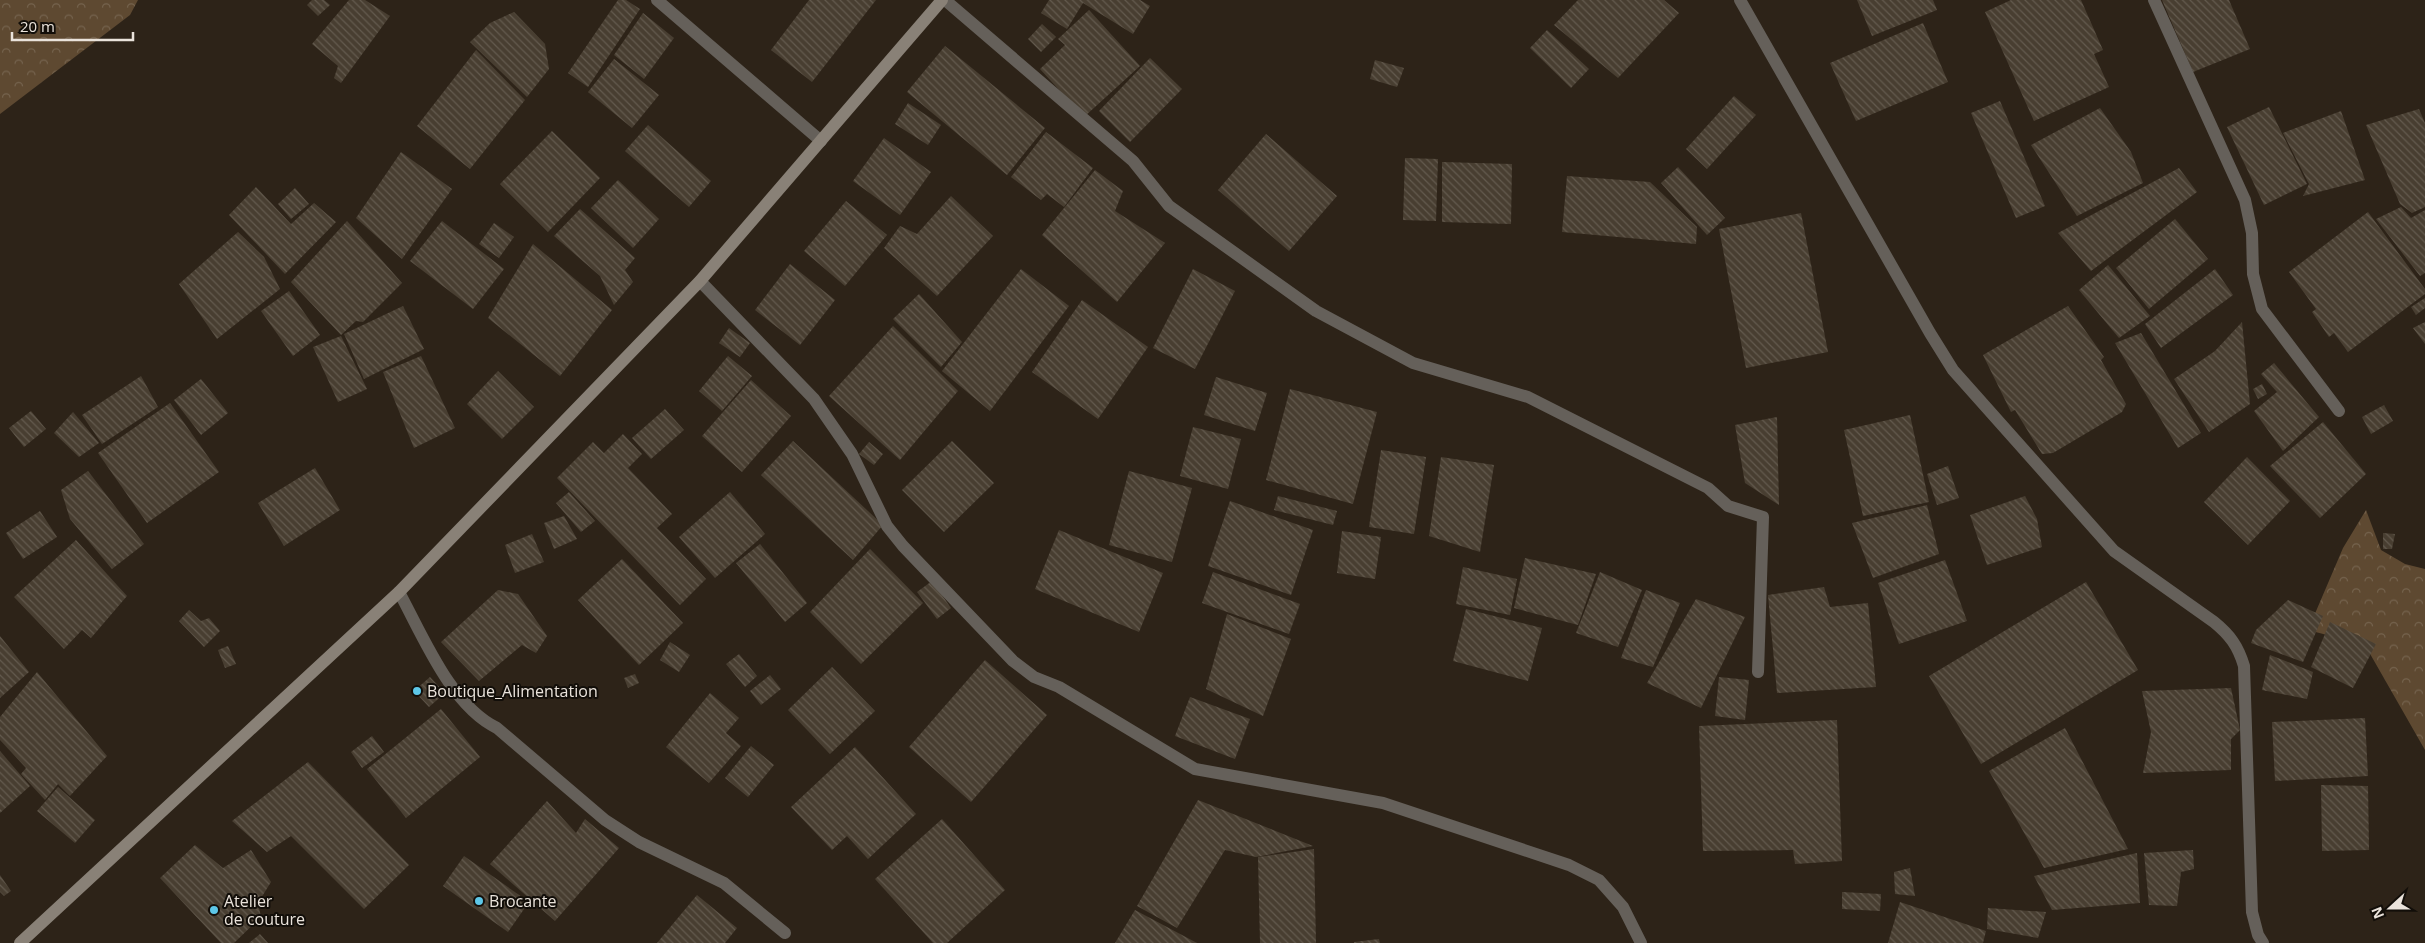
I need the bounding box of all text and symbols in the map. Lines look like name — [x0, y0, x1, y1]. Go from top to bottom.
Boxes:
scale bar — [12, 10, 134, 42]
text: 20 m — [20, 16, 55, 36]
place label: Boutique_Alimentation — [427, 680, 598, 702]
marker: Boutique_Alimentation — [411, 685, 423, 697]
north arrow — [2365, 883, 2415, 933]
place label: Atelier de couture — [224, 890, 305, 930]
place label: Brocante — [489, 890, 557, 912]
marker: Brocante — [473, 895, 485, 907]
marker: Atelier de couture — [208, 904, 220, 916]
text: N — [2366, 904, 2388, 922]

